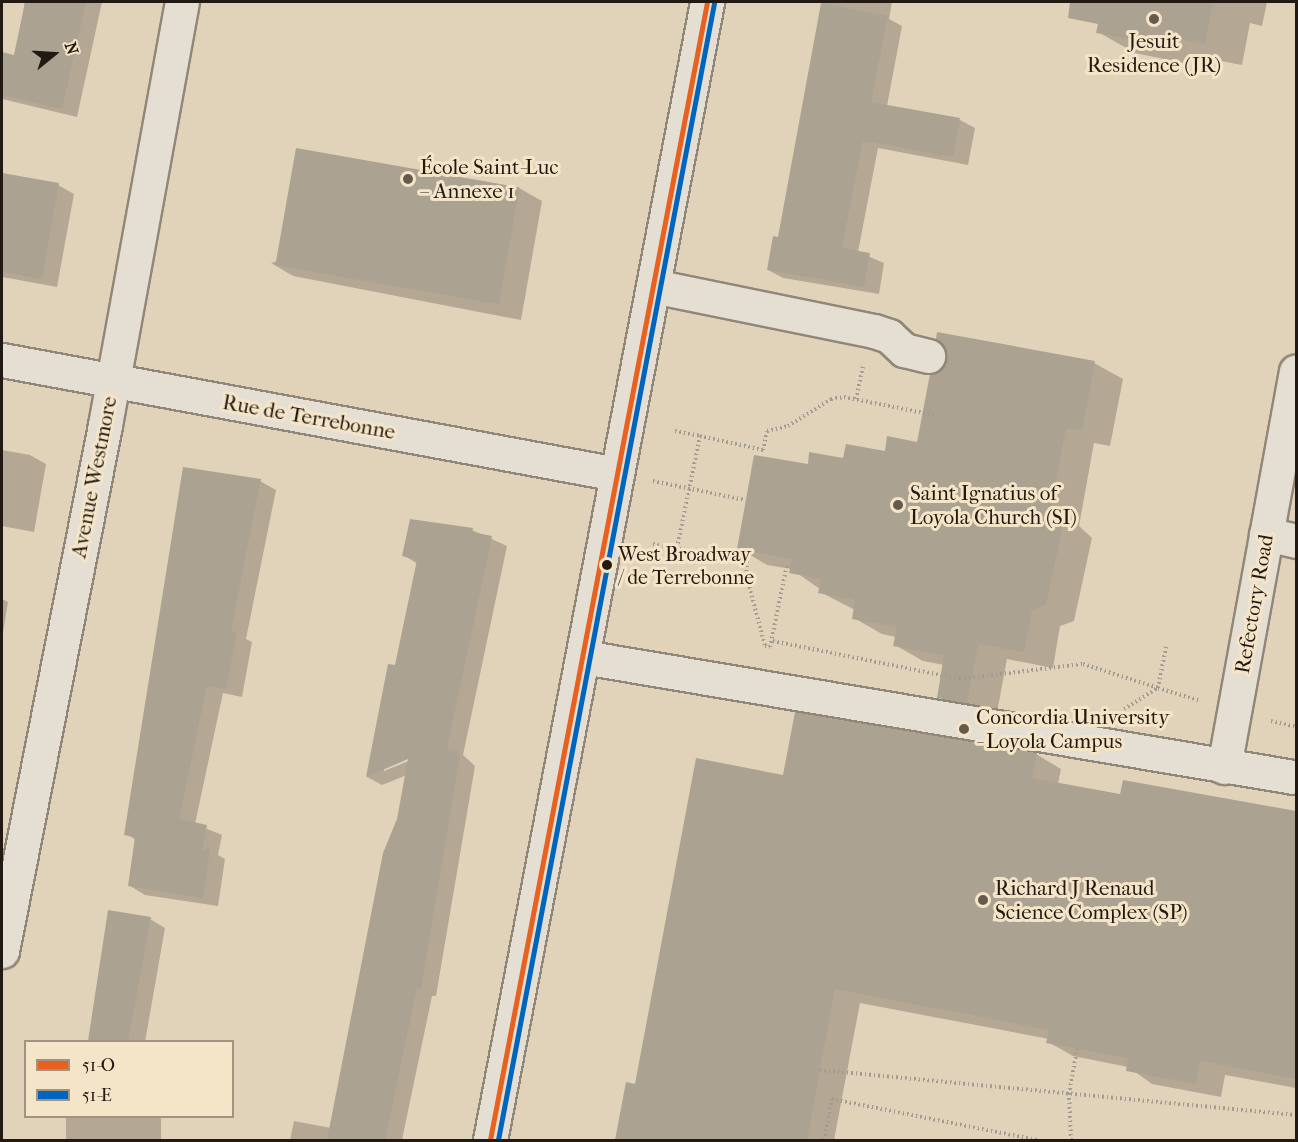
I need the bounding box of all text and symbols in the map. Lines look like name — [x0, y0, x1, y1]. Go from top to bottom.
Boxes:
marker: Jesuit Residence (JR) — [1147, 12, 1161, 26]
north arrow — [24, 24, 84, 84]
place label: Jesuit Residence (JR) — [1087, 28, 1221, 78]
text: N — [61, 40, 83, 57]
place label: École Saint-Luc – Annexe 1 — [420, 154, 559, 204]
marker: École Saint-Luc – Annexe 1 — [401, 172, 415, 186]
street label: Rue de Terrebonne — [221, 389, 397, 445]
street label: Avenue Westmore — [66, 394, 122, 560]
place label: Saint Ignatius of Loyola Church (SI) — [910, 480, 1077, 530]
marker: Saint Ignatius of Loyola Church (SI) — [891, 498, 905, 512]
street label: Refectory Road — [1229, 532, 1279, 676]
place label: West Broadway / de Terrebonne — [618, 542, 754, 589]
marker: West Broadway / de Terrebonne — [601, 559, 613, 571]
place label: Concordia University - Loyola Campus — [976, 704, 1169, 754]
marker: Concordia University - Loyola Campus — [957, 722, 971, 736]
place label: Richard J Renaud Science Complex (SP) — [995, 875, 1188, 925]
marker: Richard J Renaud Science Complex (SP) — [976, 893, 990, 907]
legend — [24, 1040, 234, 1118]
text: 51-O — [82, 1055, 115, 1076]
text: 51-E — [82, 1085, 112, 1106]

